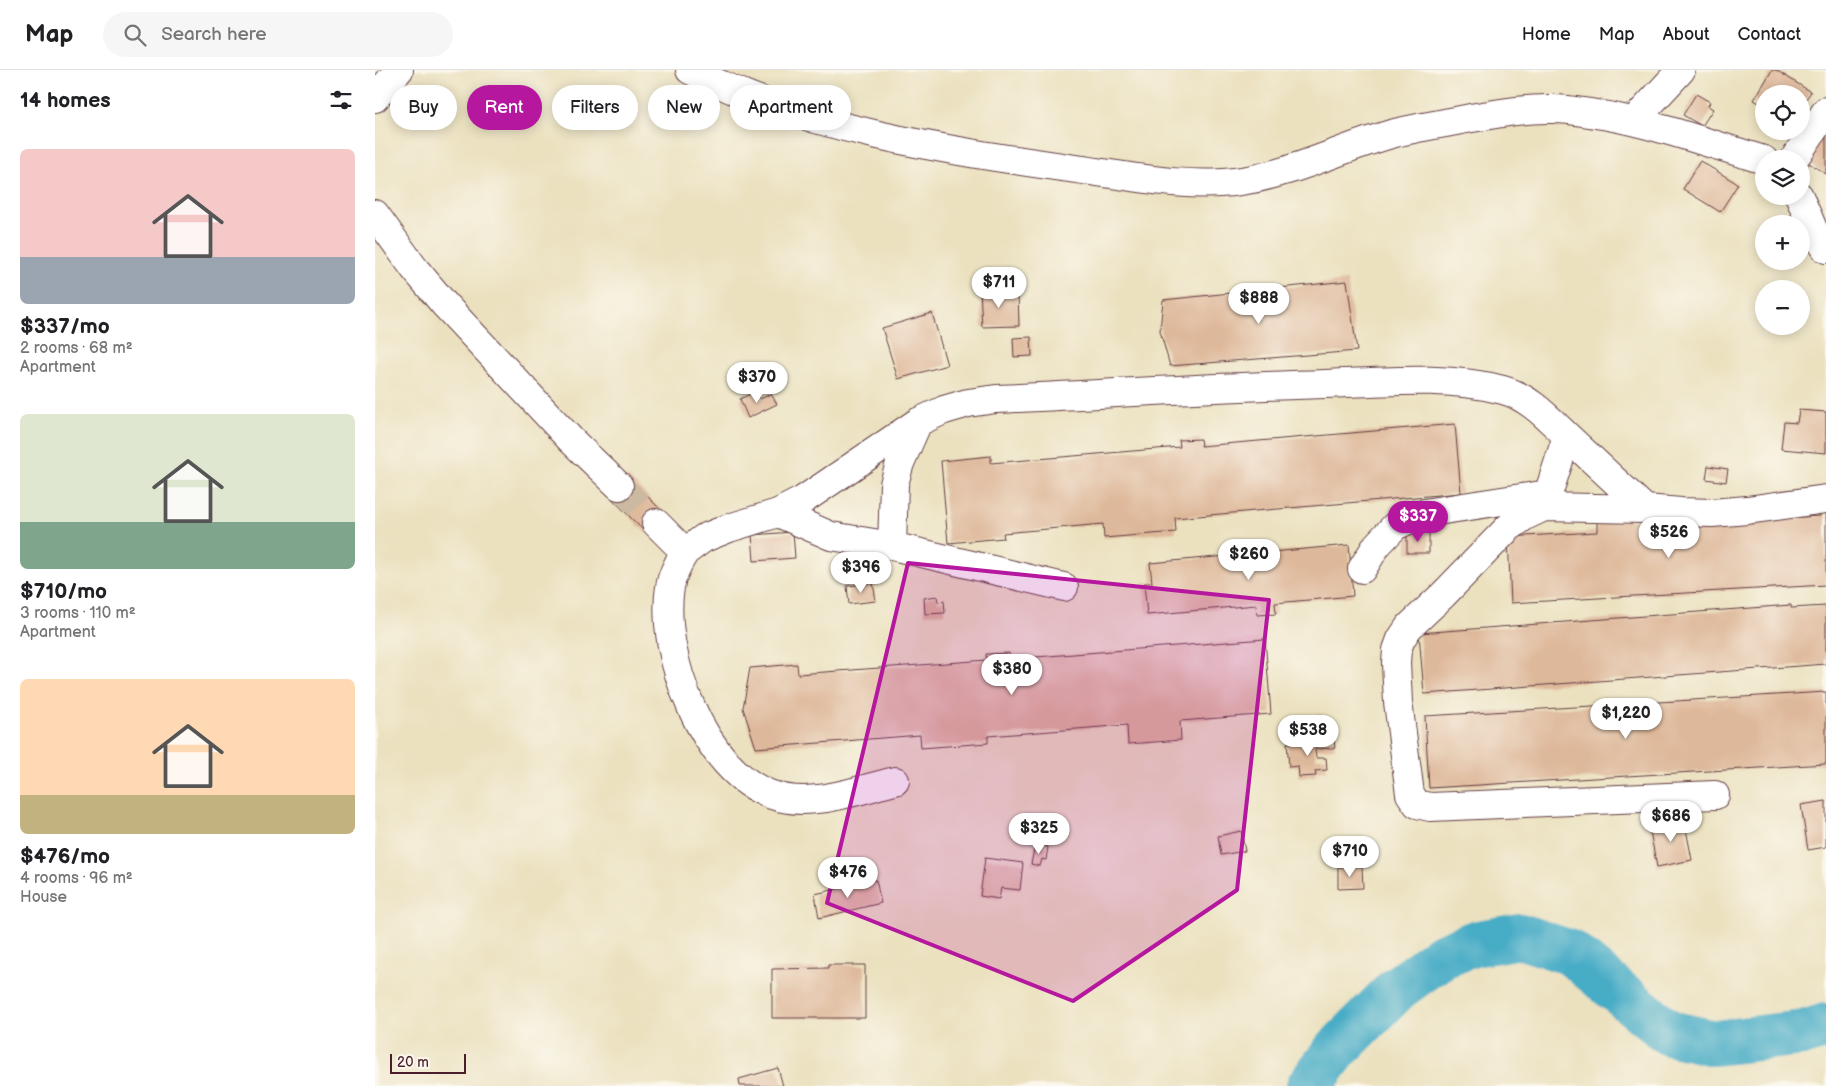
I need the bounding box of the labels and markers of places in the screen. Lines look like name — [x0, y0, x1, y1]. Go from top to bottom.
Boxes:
pin: $711 — [969, 266, 1029, 309]
pin: $888 — [1229, 282, 1289, 325]
pin: $370 — [727, 362, 787, 404]
pin: $337 — [1388, 500, 1448, 543]
pin: $526 — [1639, 516, 1699, 559]
pin: $260 — [1219, 538, 1279, 581]
pin: $396 — [831, 552, 891, 594]
pin: $380 — [982, 654, 1042, 696]
pin: $1,220 — [1585, 698, 1667, 740]
pin: $538 — [1278, 714, 1338, 757]
pin: $686 — [1641, 800, 1701, 843]
pin: $325 — [1009, 812, 1069, 855]
pin: $710 — [1320, 836, 1380, 878]
pin: $476 — [818, 856, 878, 899]

